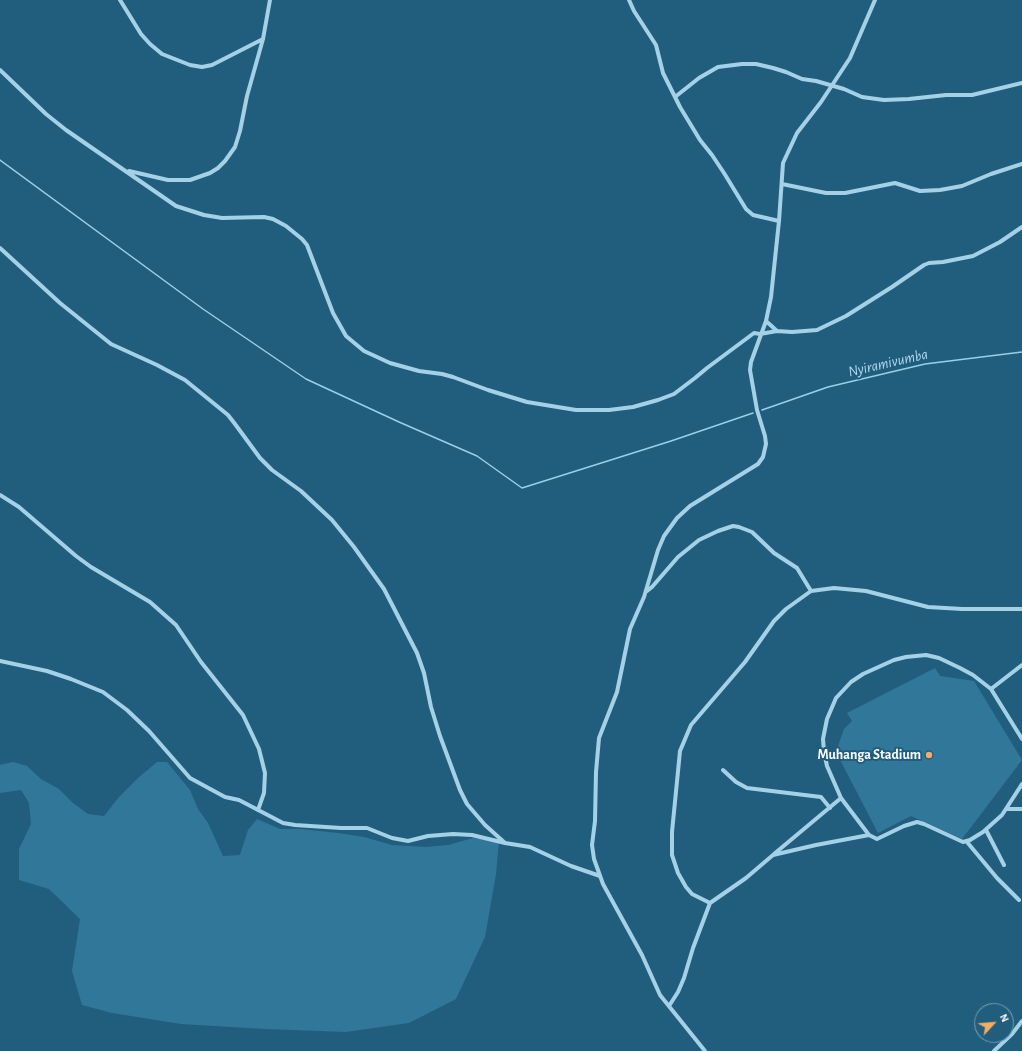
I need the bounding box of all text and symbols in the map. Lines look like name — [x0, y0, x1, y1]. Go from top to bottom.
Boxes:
water label: Nyiramivumba — [846, 345, 930, 381]
place label: Muhanga Stadium — [818, 747, 921, 763]
marker: Muhanga Stadium — [924, 750, 934, 760]
north arrow — [974, 1003, 1014, 1043]
text: N — [998, 1012, 1011, 1024]

